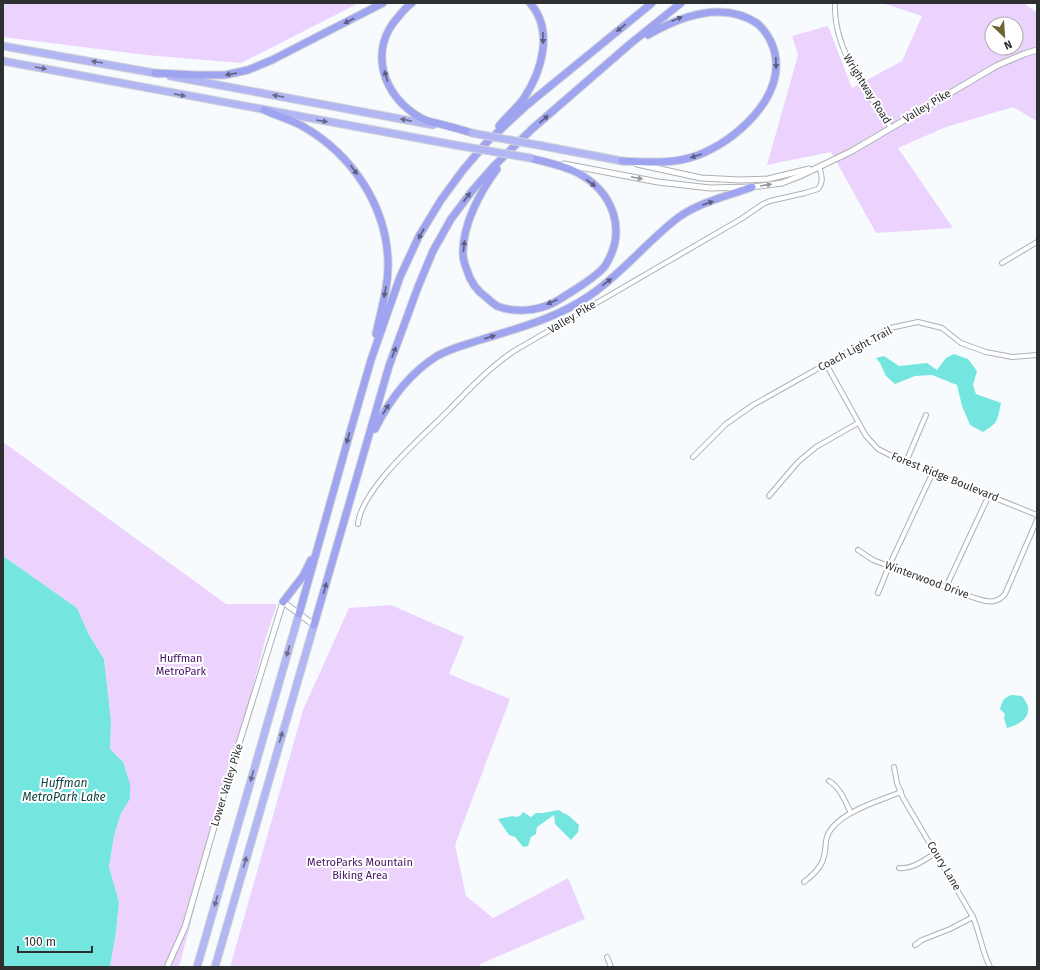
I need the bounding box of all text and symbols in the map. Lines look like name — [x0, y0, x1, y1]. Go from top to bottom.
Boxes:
one-way arrow — [672, 16, 684, 22]
north arrow — [984, 16, 1024, 56]
one-way arrow — [343, 18, 355, 24]
one-way arrow — [616, 23, 627, 32]
one-way arrow — [540, 32, 547, 44]
text: N — [1002, 37, 1014, 52]
street label: Wrightway Road — [840, 52, 894, 126]
one-way arrow — [773, 57, 779, 70]
one-way arrow — [91, 59, 103, 65]
one-way arrow — [35, 65, 48, 71]
one-way arrow — [383, 70, 389, 82]
one-way arrow — [225, 71, 237, 77]
street label: Valley Pike — [901, 87, 953, 125]
one-way arrow — [174, 92, 186, 98]
one-way arrow — [272, 93, 284, 99]
one-way arrow — [539, 115, 548, 124]
one-way arrow — [400, 117, 412, 123]
one-way arrow — [316, 118, 328, 124]
one-way arrow — [689, 153, 701, 159]
one-way arrow — [350, 164, 358, 175]
one-way arrow — [631, 175, 643, 181]
one-way arrow — [586, 178, 597, 187]
one-way arrow — [760, 182, 772, 188]
one-way arrow — [463, 192, 471, 203]
one-way arrow — [702, 199, 714, 205]
one-way arrow — [417, 228, 424, 240]
one-way arrow — [461, 240, 467, 252]
one-way arrow — [601, 278, 612, 287]
one-way arrow — [381, 286, 387, 298]
street label: Valley Pike — [546, 298, 598, 336]
one-way arrow — [546, 299, 558, 305]
street label: Coach Light Trail — [816, 324, 894, 374]
one-way arrow — [484, 334, 496, 340]
one-way arrow — [392, 346, 398, 358]
one-way arrow — [383, 403, 390, 415]
one-way arrow — [345, 432, 351, 444]
street label: Forest Ridge Boulevard — [889, 450, 1001, 504]
street label: Winterwood Drive — [883, 559, 971, 601]
one-way arrow — [322, 582, 328, 594]
one-way arrow — [285, 646, 291, 658]
park label: Huffman MetroPark — [156, 652, 207, 678]
one-way arrow — [278, 731, 284, 743]
street label: Lower Valley Pike — [208, 742, 246, 828]
one-way arrow — [249, 771, 255, 783]
water label: Huffman MetroPark Lake — [22, 776, 106, 804]
street label: Coury Lane — [924, 839, 964, 893]
one-way arrow — [242, 856, 248, 868]
park label: MetroParks Mountain Biking Area — [307, 856, 413, 882]
one-way arrow — [213, 895, 219, 907]
scale bar — [18, 928, 92, 954]
text: 100 m — [24, 935, 56, 949]

